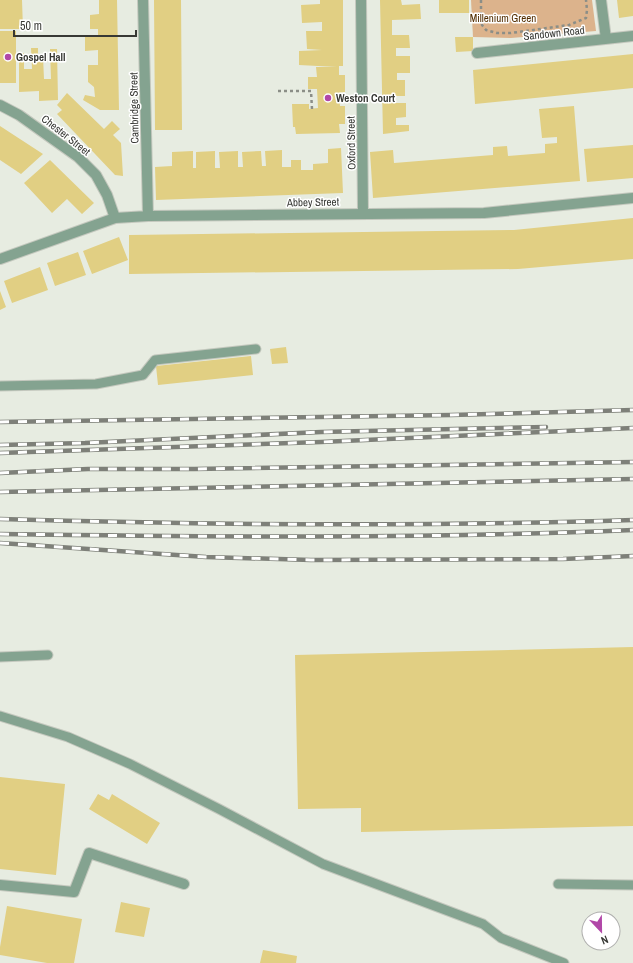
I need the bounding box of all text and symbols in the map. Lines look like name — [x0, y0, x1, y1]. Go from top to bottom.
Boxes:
park label: Millenium Green — [470, 11, 536, 25]
scale bar — [14, 12, 136, 38]
text: 50 m — [20, 18, 42, 34]
street label: Sandown Road — [523, 23, 585, 43]
place label: Gospel Hall — [16, 50, 66, 64]
marker: Gospel Hall — [3, 52, 13, 62]
street label: Cambridge Street — [126, 72, 142, 144]
place label: Weston Court — [336, 91, 395, 105]
marker: Weston Court — [323, 93, 333, 103]
street label: Chester Street — [39, 112, 94, 159]
street label: Oxford Street — [344, 116, 358, 170]
street label: Abbey Street — [286, 195, 340, 209]
north arrow — [581, 911, 621, 951]
text: N — [599, 933, 610, 948]

